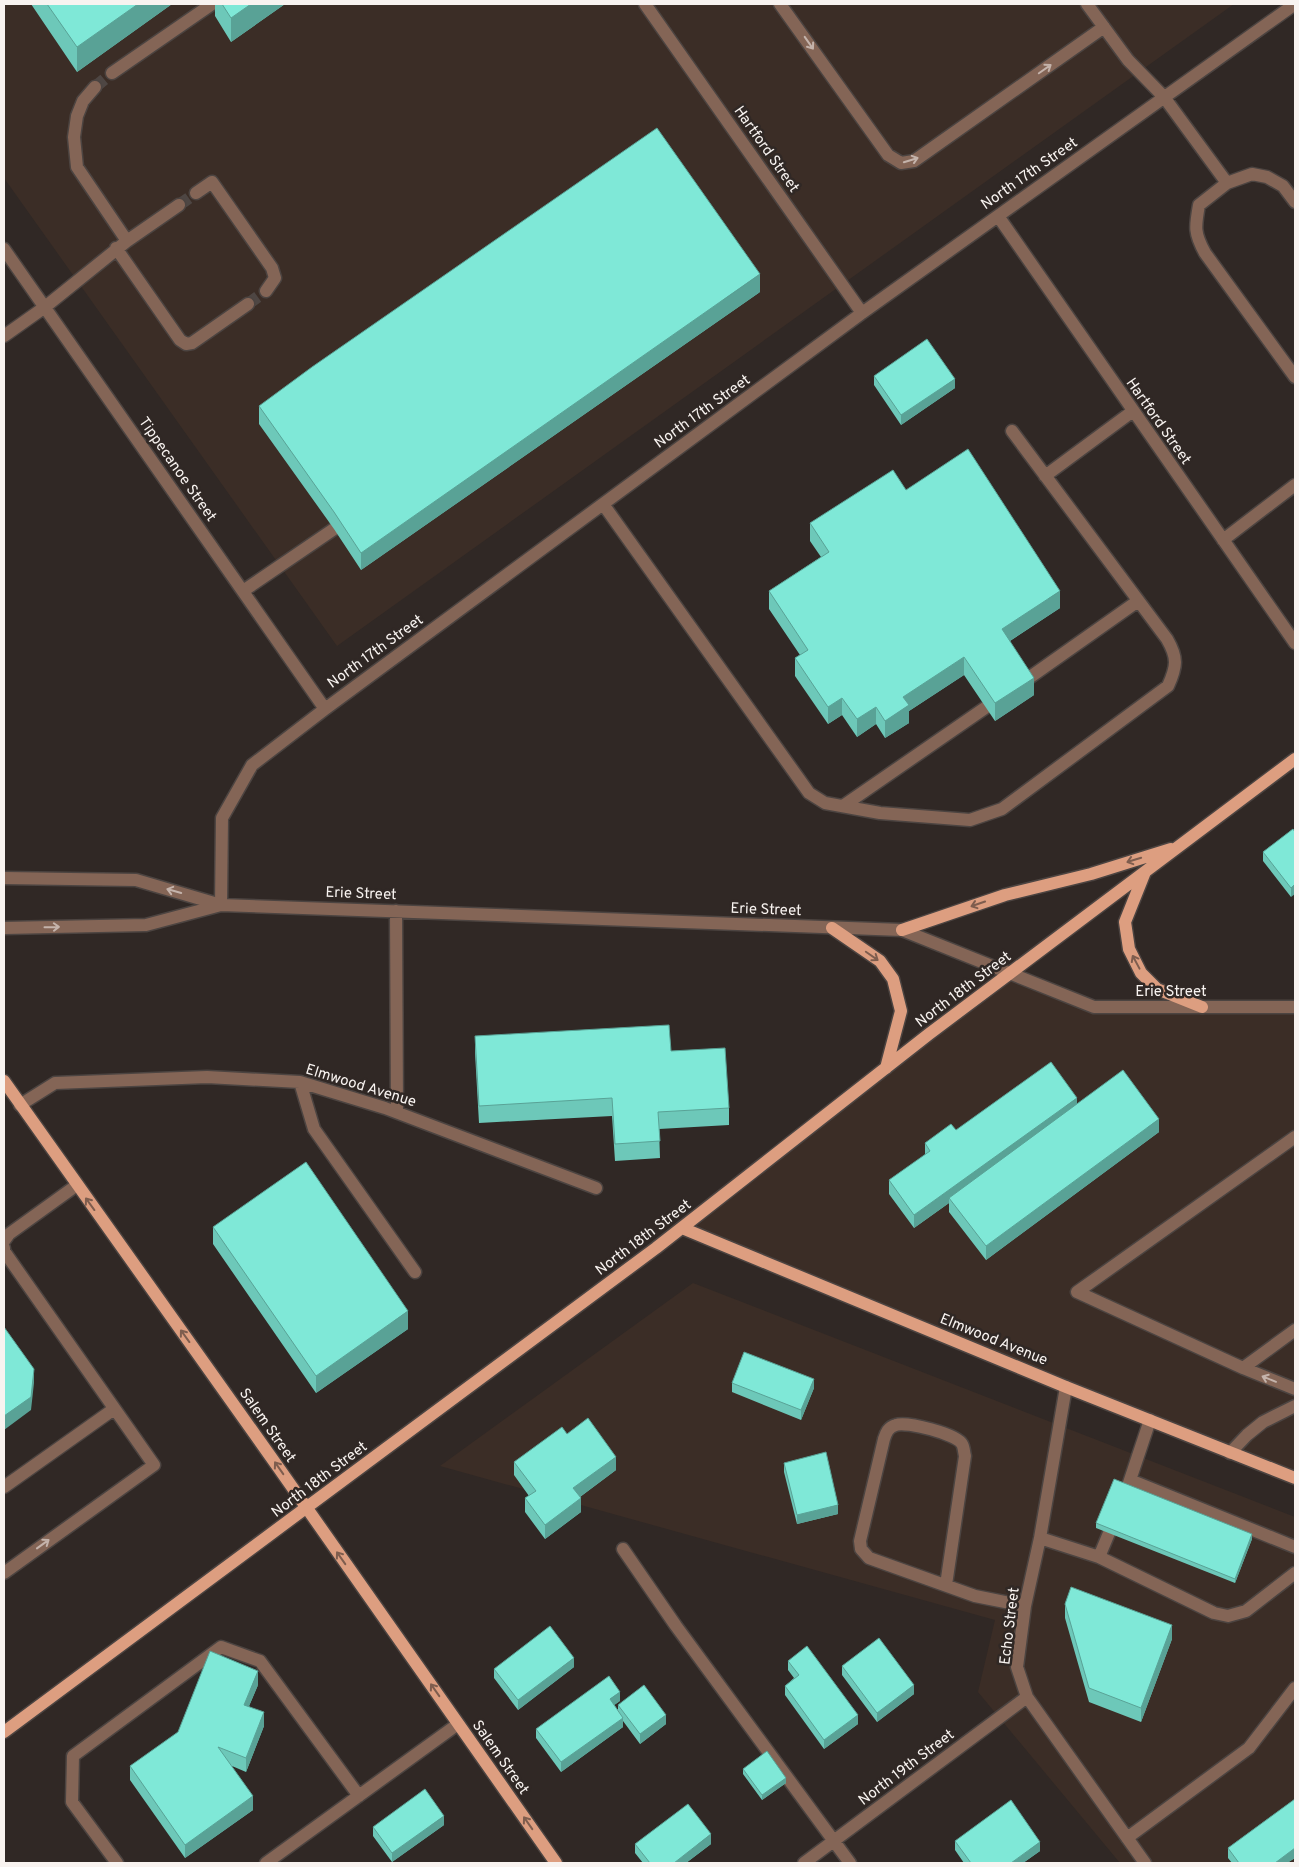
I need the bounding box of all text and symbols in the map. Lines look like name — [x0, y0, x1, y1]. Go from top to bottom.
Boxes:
one-way arrow — [803, 36, 814, 50]
one-way arrow — [1038, 64, 1052, 74]
street label: Hartford Street — [729, 103, 803, 197]
street label: North 17th Street — [978, 134, 1082, 215]
one-way arrow — [902, 154, 918, 164]
street label: North 17th Street — [651, 371, 755, 453]
street label: Hartford Street — [1121, 375, 1195, 469]
street label: Tippecanoe Street — [134, 414, 220, 526]
street label: North 17th Street — [324, 611, 428, 693]
one-way arrow — [1126, 856, 1142, 866]
street label: Erie Street — [325, 884, 397, 905]
one-way arrow — [167, 886, 183, 896]
street label: Erie Street — [730, 900, 802, 921]
one-way arrow — [970, 900, 986, 910]
one-way arrow — [44, 922, 60, 932]
street label: North 18th Street — [912, 948, 1016, 1033]
one-way arrow — [865, 951, 879, 961]
one-way arrow — [1130, 955, 1140, 969]
street label: Erie Street — [1135, 983, 1207, 1002]
street label: Elmwood Avenue — [303, 1061, 418, 1112]
street label: North 18th Street — [592, 1196, 696, 1281]
one-way arrow — [85, 1197, 95, 1211]
street label: Elmwood Avenue — [937, 1310, 1050, 1371]
one-way arrow — [179, 1330, 190, 1343]
one-way arrow — [1262, 1374, 1277, 1383]
street label: Salem Street — [234, 1385, 299, 1467]
street label: North 18th Street — [268, 1438, 372, 1523]
one-way arrow — [274, 1461, 284, 1475]
one-way arrow — [36, 1539, 50, 1549]
one-way arrow — [336, 1551, 346, 1565]
street label: Echo Street — [996, 1586, 1025, 1666]
one-way arrow — [430, 1684, 440, 1698]
street label: Salem Street — [467, 1717, 532, 1799]
street label: North 19th Street — [855, 1726, 959, 1811]
one-way arrow — [523, 1817, 533, 1831]

